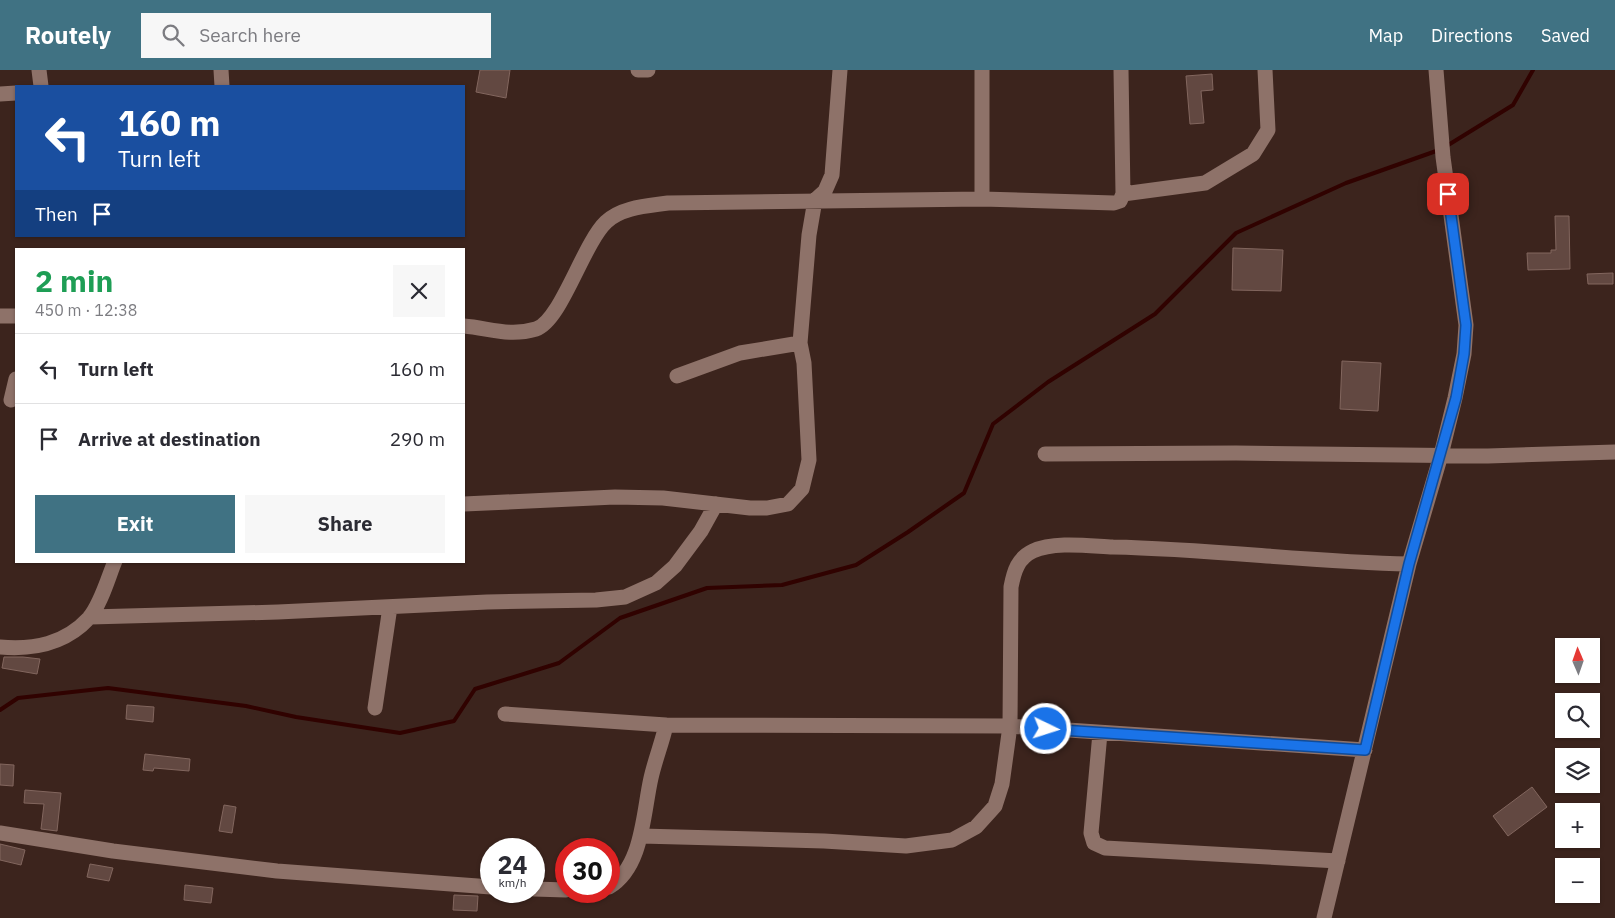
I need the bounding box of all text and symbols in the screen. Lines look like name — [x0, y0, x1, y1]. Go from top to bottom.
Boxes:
search box — [141, 13, 491, 58]
text: Routely — [25, 19, 111, 51]
icon: search — [159, 21, 187, 49]
text: Search here — [199, 23, 301, 47]
text: Map — [1368, 24, 1403, 47]
text: Directions — [1431, 24, 1513, 47]
text: Saved — [1541, 24, 1590, 47]
text: 160 m — [118, 100, 221, 146]
icon: left — [35, 105, 100, 170]
text: Turn left — [118, 144, 201, 173]
pin — [1427, 173, 1469, 215]
icon: arrive — [1434, 180, 1462, 208]
icon: arrive — [88, 200, 116, 228]
text: Then — [35, 202, 78, 226]
text: 2 min — [35, 261, 113, 300]
button: close — [393, 265, 445, 317]
text: 450 m · 12:38 — [35, 300, 137, 320]
icon: left — [35, 355, 63, 383]
text: Turn left — [78, 357, 154, 381]
text: 160 m — [390, 357, 445, 381]
icon: arrive — [35, 425, 63, 453]
text: Arrive at destination — [78, 427, 261, 451]
text: 290 m — [390, 427, 445, 451]
button: Exit — [35, 495, 235, 553]
button: Share — [245, 495, 445, 553]
north arrow — [1555, 638, 1600, 682]
map controls — [1555, 638, 1600, 903]
button: search — [1555, 693, 1600, 738]
position arrow — [1019, 702, 1071, 754]
button: layers — [1555, 748, 1600, 793]
button: + — [1555, 803, 1600, 848]
speed limit sign: 30 — [555, 838, 620, 903]
text: 24 — [497, 848, 528, 881]
button: − — [1555, 858, 1600, 903]
text: km/h — [498, 875, 527, 890]

